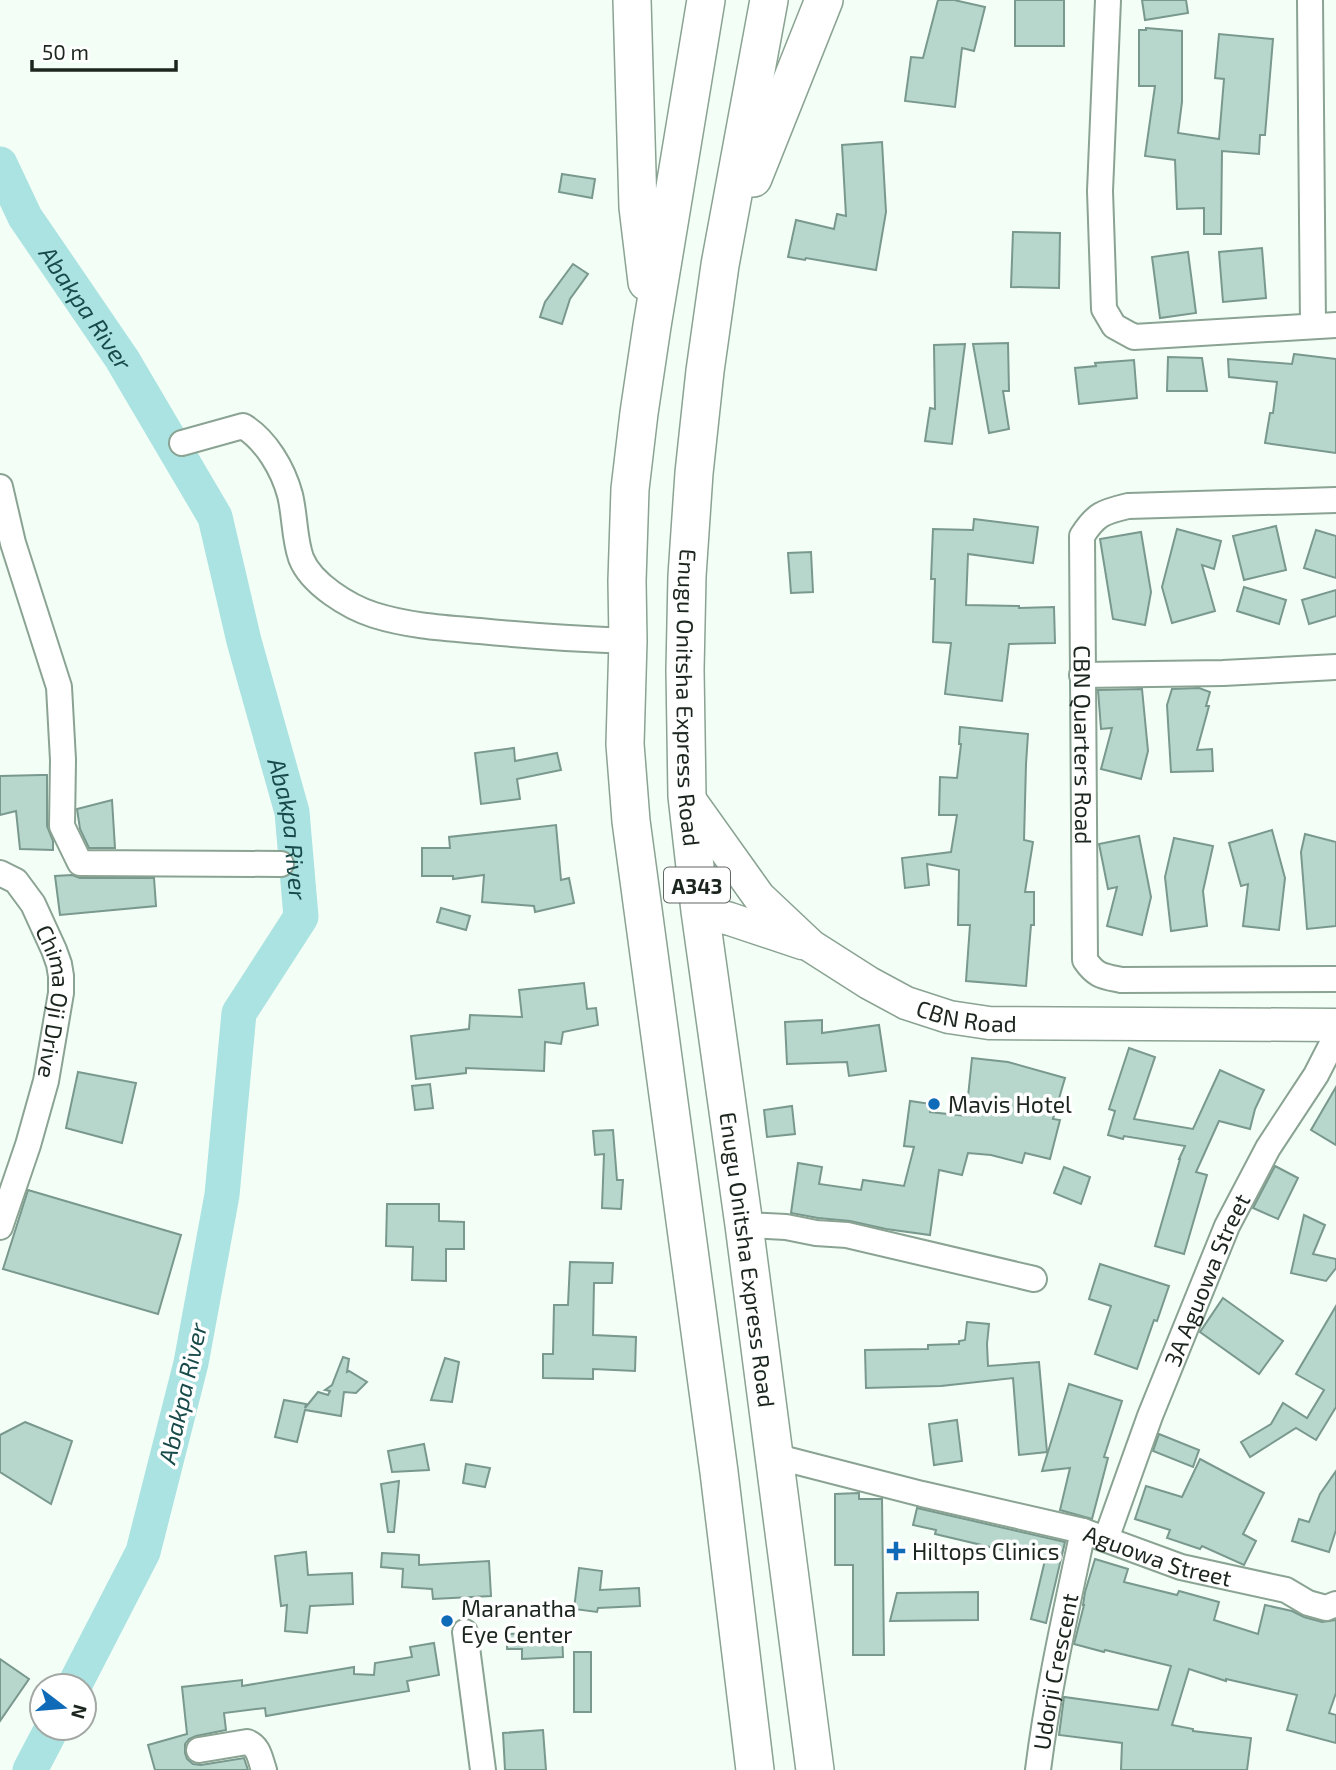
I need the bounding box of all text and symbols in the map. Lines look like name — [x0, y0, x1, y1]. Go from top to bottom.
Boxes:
scale bar — [32, 28, 175, 72]
text: 50 m — [42, 39, 89, 64]
water label: Abakpa River — [34, 239, 139, 375]
street label: Enugu Onitsha Express Road — [671, 548, 707, 848]
street label: CBN Quarters Road — [1069, 645, 1098, 845]
water label: Abakpa River — [263, 753, 314, 901]
road number: A343 — [664, 868, 730, 903]
street label: Chima Oji Drive — [30, 920, 75, 1080]
street label: CBN Road — [913, 993, 1017, 1037]
place label: Mavis Hotel — [948, 1090, 1072, 1118]
marker: Mavis Hotel — [926, 1096, 942, 1112]
street label: Enugu Onitsha Express Road — [714, 1110, 782, 1409]
street label: 3A Aguowa Street — [1158, 1188, 1256, 1370]
water label: Abakpa River — [151, 1319, 212, 1467]
street label: Aguowa Street — [1080, 1519, 1235, 1592]
place label: Hiltops Clinics — [912, 1537, 1059, 1565]
marker: Hiltops Clinics — [886, 1541, 906, 1561]
street label: Udorji Crescent — [1027, 1590, 1083, 1752]
place label: Maranatha Eye Center — [461, 1594, 576, 1648]
marker: Maranatha Eye Center — [439, 1613, 455, 1629]
north arrow — [28, 1672, 98, 1742]
text: N — [67, 1702, 93, 1722]

